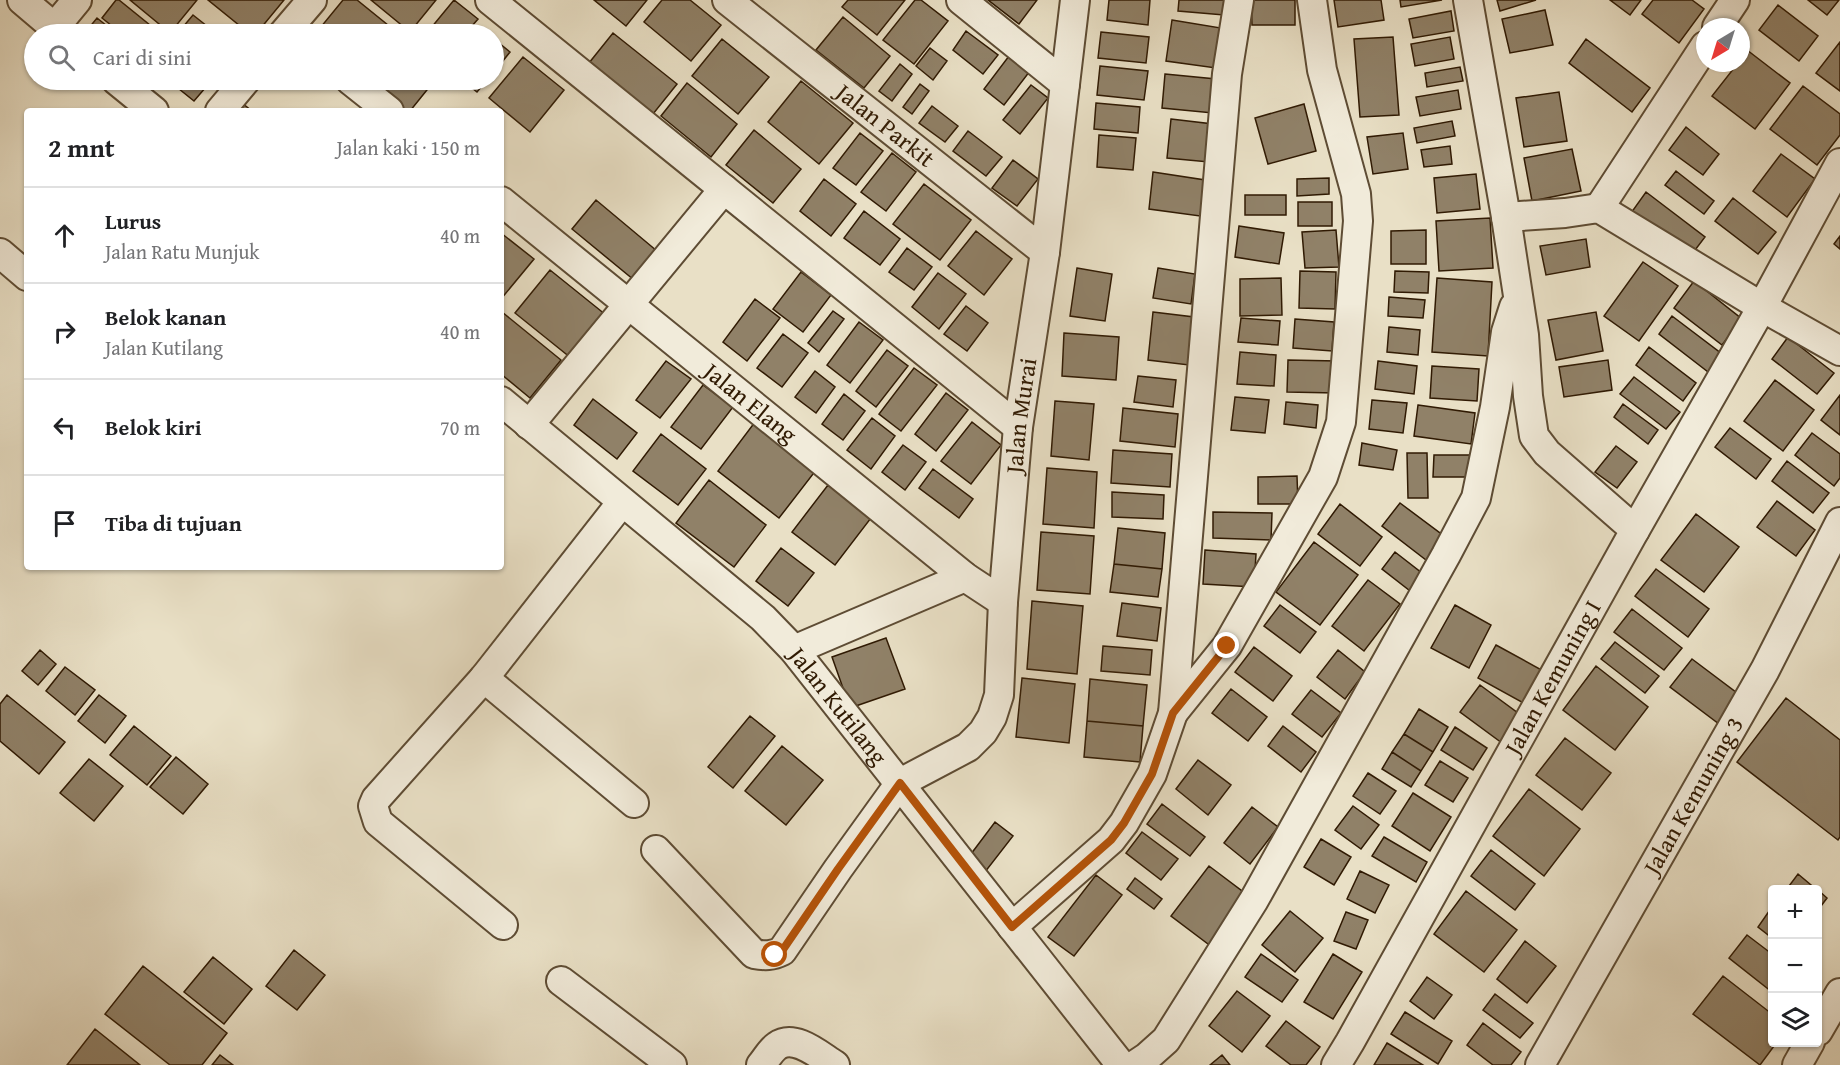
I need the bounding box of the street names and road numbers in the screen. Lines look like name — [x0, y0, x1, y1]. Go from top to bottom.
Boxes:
street label: Jalan Parkit — [826, 73, 943, 176]
street label: Jalan Elang — [694, 352, 805, 451]
street label: Jalan Murai — [996, 355, 1045, 478]
street label: Jalan Kemuning I — [1494, 594, 1610, 764]
street label: Jalan Kutilang — [779, 637, 896, 772]
street label: Jalan Kemuning 3 — [1633, 710, 1752, 883]

